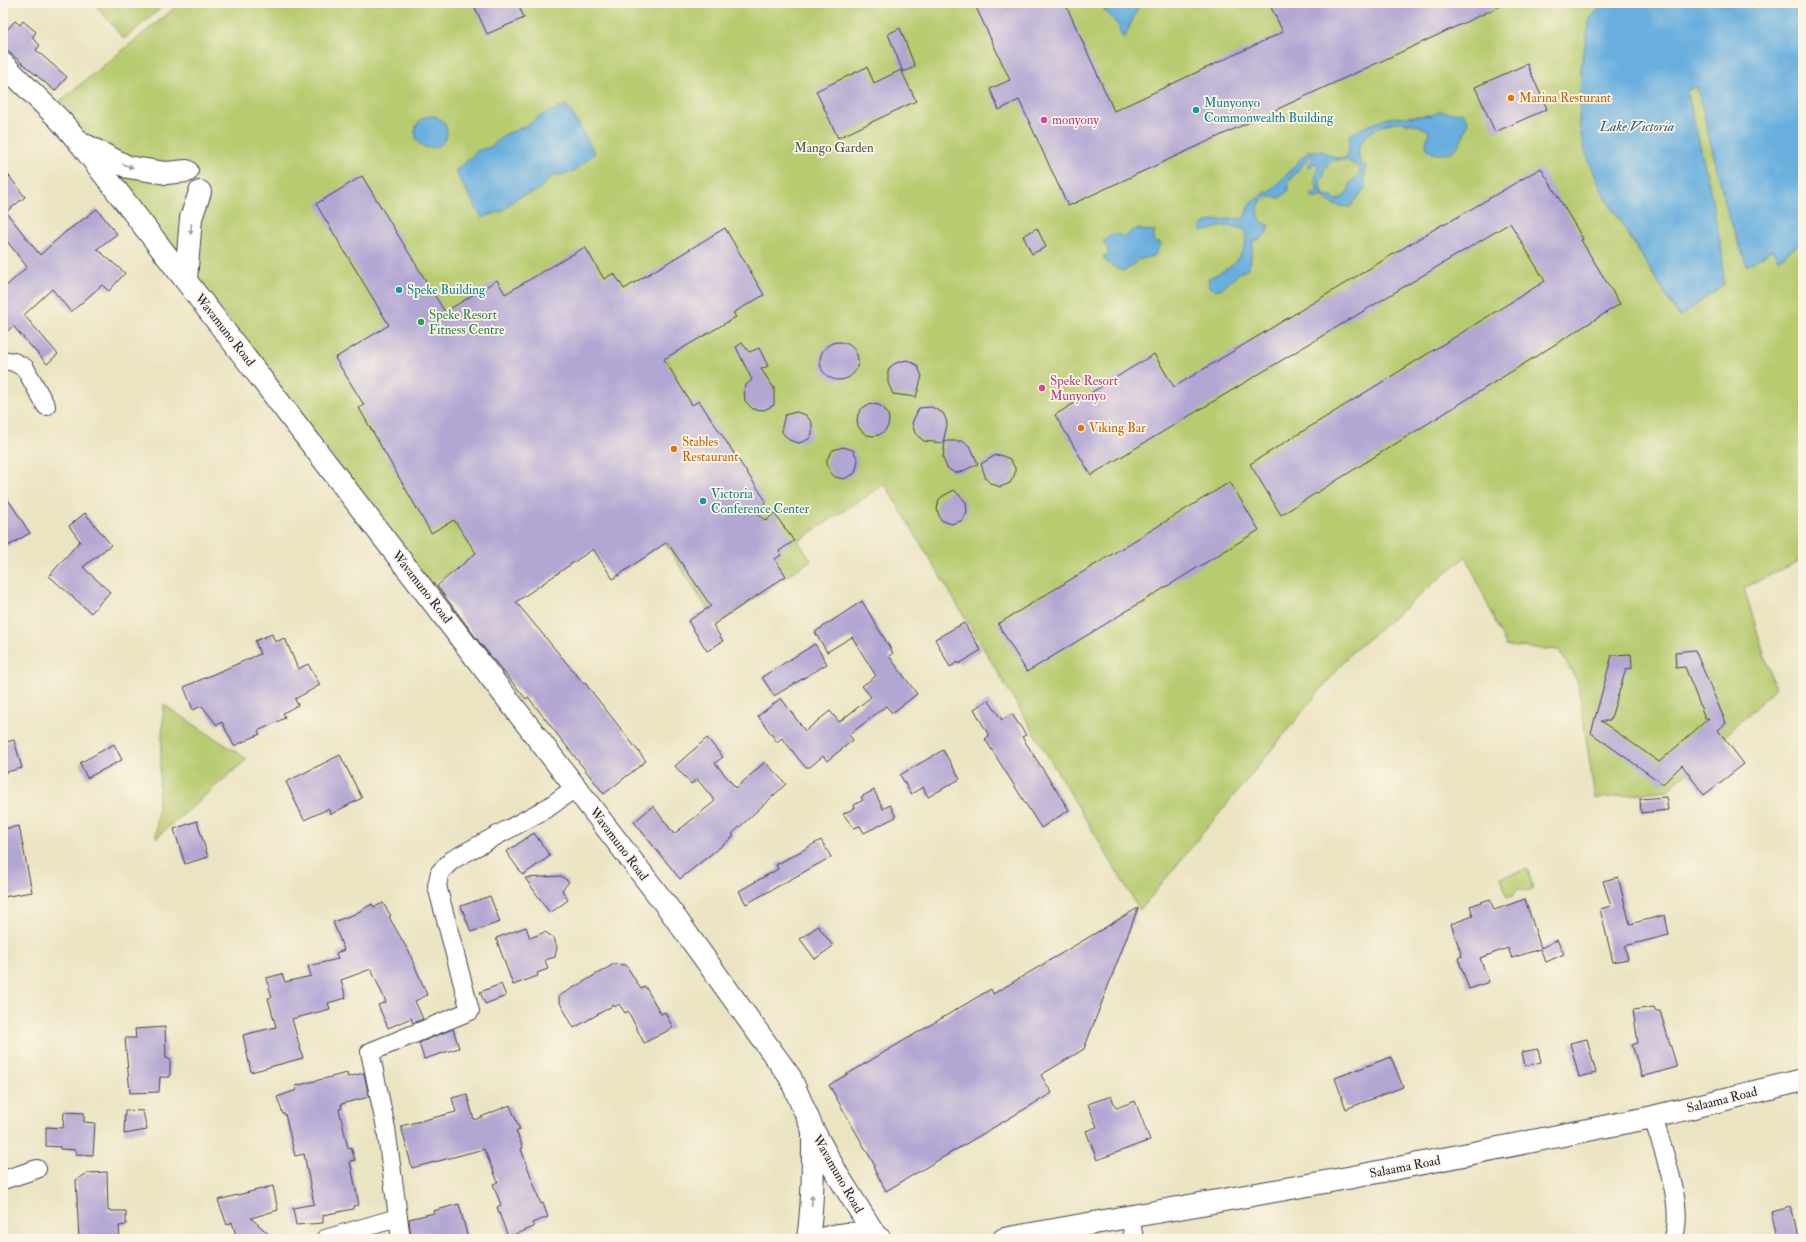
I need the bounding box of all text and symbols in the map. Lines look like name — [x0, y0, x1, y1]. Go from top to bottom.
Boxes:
place label: Marina Resturant — [1519, 90, 1611, 106]
marker: Marina Resturant — [1506, 93, 1516, 103]
place label: Munyonyo Commonwealth Building — [1204, 95, 1334, 126]
marker: Munyonyo Commonwealth Building — [1191, 105, 1201, 115]
place label: monyony — [1052, 112, 1099, 129]
marker: monyony — [1039, 115, 1049, 125]
water label: Lake Victoria — [1599, 118, 1675, 135]
park label: Mango Garden — [794, 140, 874, 156]
one-way arrow — [122, 163, 134, 169]
one-way arrow — [187, 223, 194, 235]
place label: Speke Building — [407, 282, 486, 299]
marker: Speke Building — [394, 285, 404, 295]
street label: Wavamuno Road — [191, 290, 259, 370]
place label: Speke Resort Fitness Centre — [429, 307, 505, 338]
marker: Speke Resort Fitness Centre — [416, 317, 426, 327]
place label: Speke Resort Munyonyo — [1050, 373, 1118, 405]
marker: Speke Resort Munyonyo — [1037, 383, 1047, 393]
place label: Viking Bar — [1089, 420, 1146, 436]
marker: Viking Bar — [1076, 423, 1086, 433]
place label: Stables Restaurant — [682, 434, 738, 465]
marker: Stables Restaurant — [669, 444, 679, 454]
place label: Victoria Conference Center — [711, 486, 810, 517]
marker: Victoria Conference Center — [698, 496, 708, 506]
street label: Wavamuno Road — [388, 547, 456, 627]
street label: Wavamuno Road — [586, 803, 652, 884]
street label: Salaama Road — [1685, 1083, 1759, 1116]
street label: Wavamuno Road — [809, 1131, 867, 1216]
street label: Salaama Road — [1368, 1152, 1442, 1182]
one-way arrow — [809, 1193, 815, 1206]

